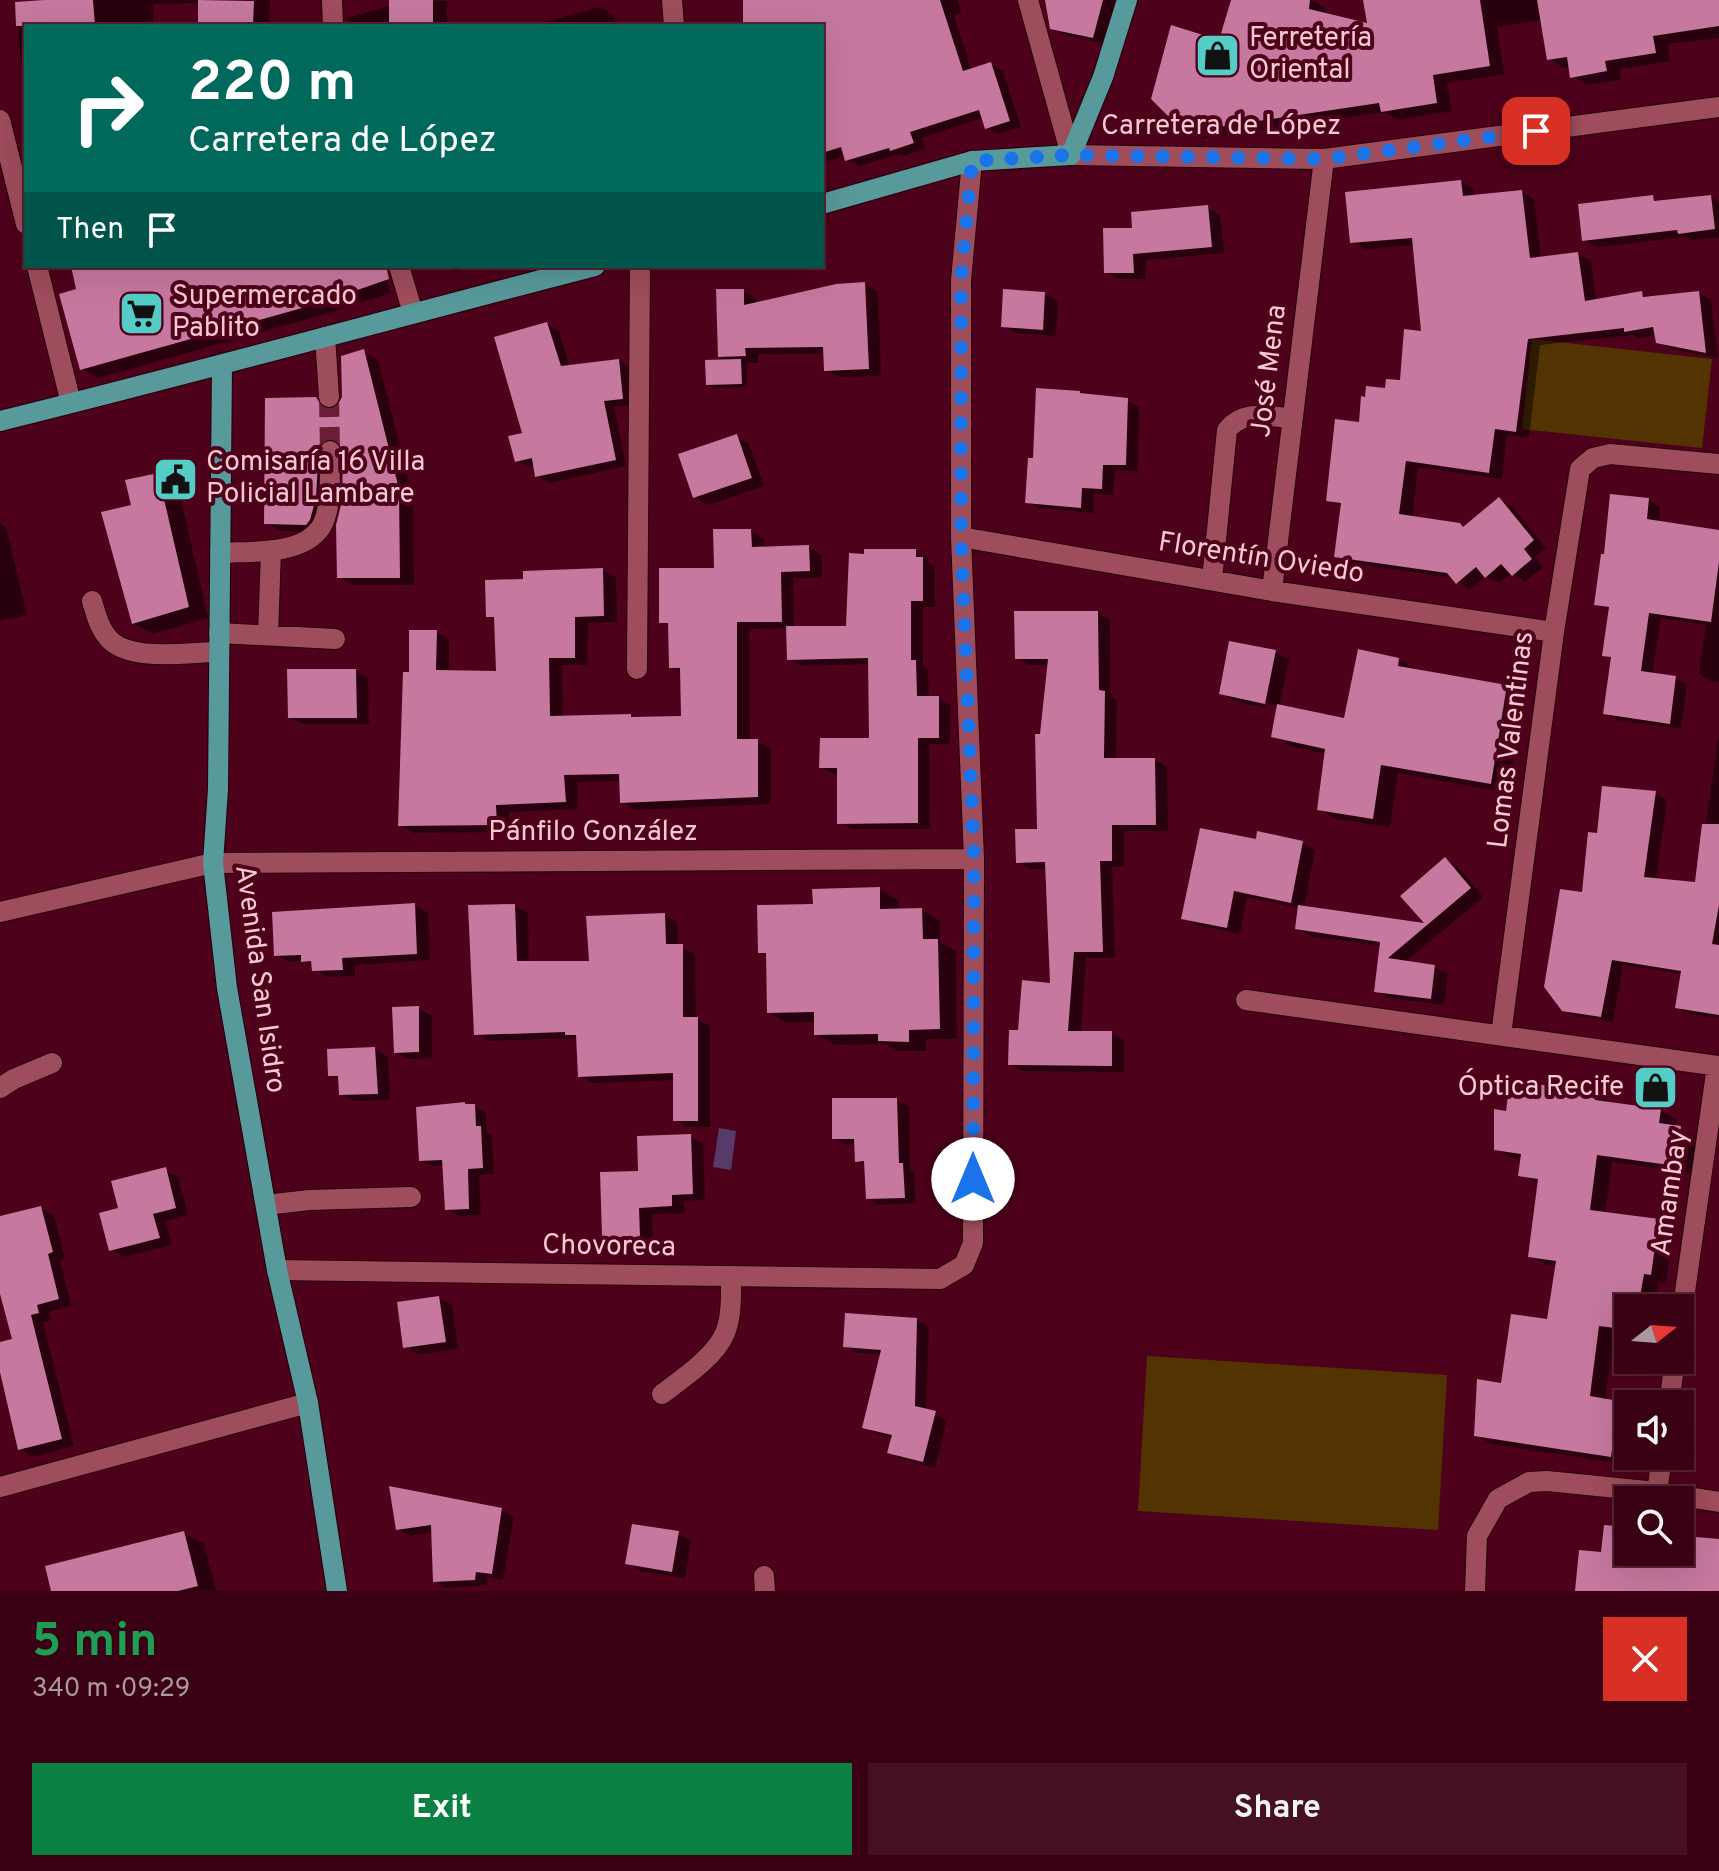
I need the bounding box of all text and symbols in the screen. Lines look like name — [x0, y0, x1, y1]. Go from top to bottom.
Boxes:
place label: Ferretería Oriental — [1249, 21, 1372, 89]
shop icon: Ferretería Oriental — [1194, 31, 1242, 79]
text: 220 m — [188, 50, 356, 120]
icon: right — [56, 56, 160, 160]
pin — [1502, 97, 1570, 165]
street label: Carretera de López — [1101, 109, 1341, 145]
icon: arrive — [1514, 109, 1558, 153]
text: Carretera de López — [188, 119, 497, 165]
icon: arrive — [140, 208, 184, 252]
text: Then — [56, 212, 124, 249]
place label: Supermercado Pablito — [172, 279, 357, 347]
supermarket icon: Supermercado Pablito — [117, 289, 165, 337]
street label: José Mena — [1244, 302, 1296, 440]
place label: Comisaría 16 Villa Policial Lambare — [206, 445, 425, 513]
public building icon: Comisaría 16 Villa Policial Lambare — [151, 455, 199, 503]
street label: Florentín Oviedo — [1155, 525, 1367, 593]
street label: Lomas Valentinas — [1481, 629, 1543, 851]
street label: Pánfilo González — [488, 815, 698, 851]
street label: Avenida San Isidro — [225, 862, 293, 1096]
shop icon: Óptica Recife — [1631, 1064, 1679, 1112]
place label: Óptica Recife — [1457, 1068, 1624, 1106]
street label: Amambay — [1644, 1127, 1698, 1259]
position arrow — [931, 1137, 1015, 1221]
street label: Chovoreca — [542, 1228, 676, 1266]
north arrow — [1614, 1294, 1694, 1374]
map controls — [1614, 1294, 1694, 1566]
button: sound — [1614, 1390, 1694, 1470]
button: search — [1614, 1486, 1694, 1566]
text: 5 min — [32, 1613, 157, 1673]
button: close — [1603, 1617, 1687, 1701]
text: 340 m · 09:29 — [32, 1673, 190, 1706]
button: Exit — [32, 1763, 852, 1855]
button: Share — [868, 1763, 1687, 1855]

